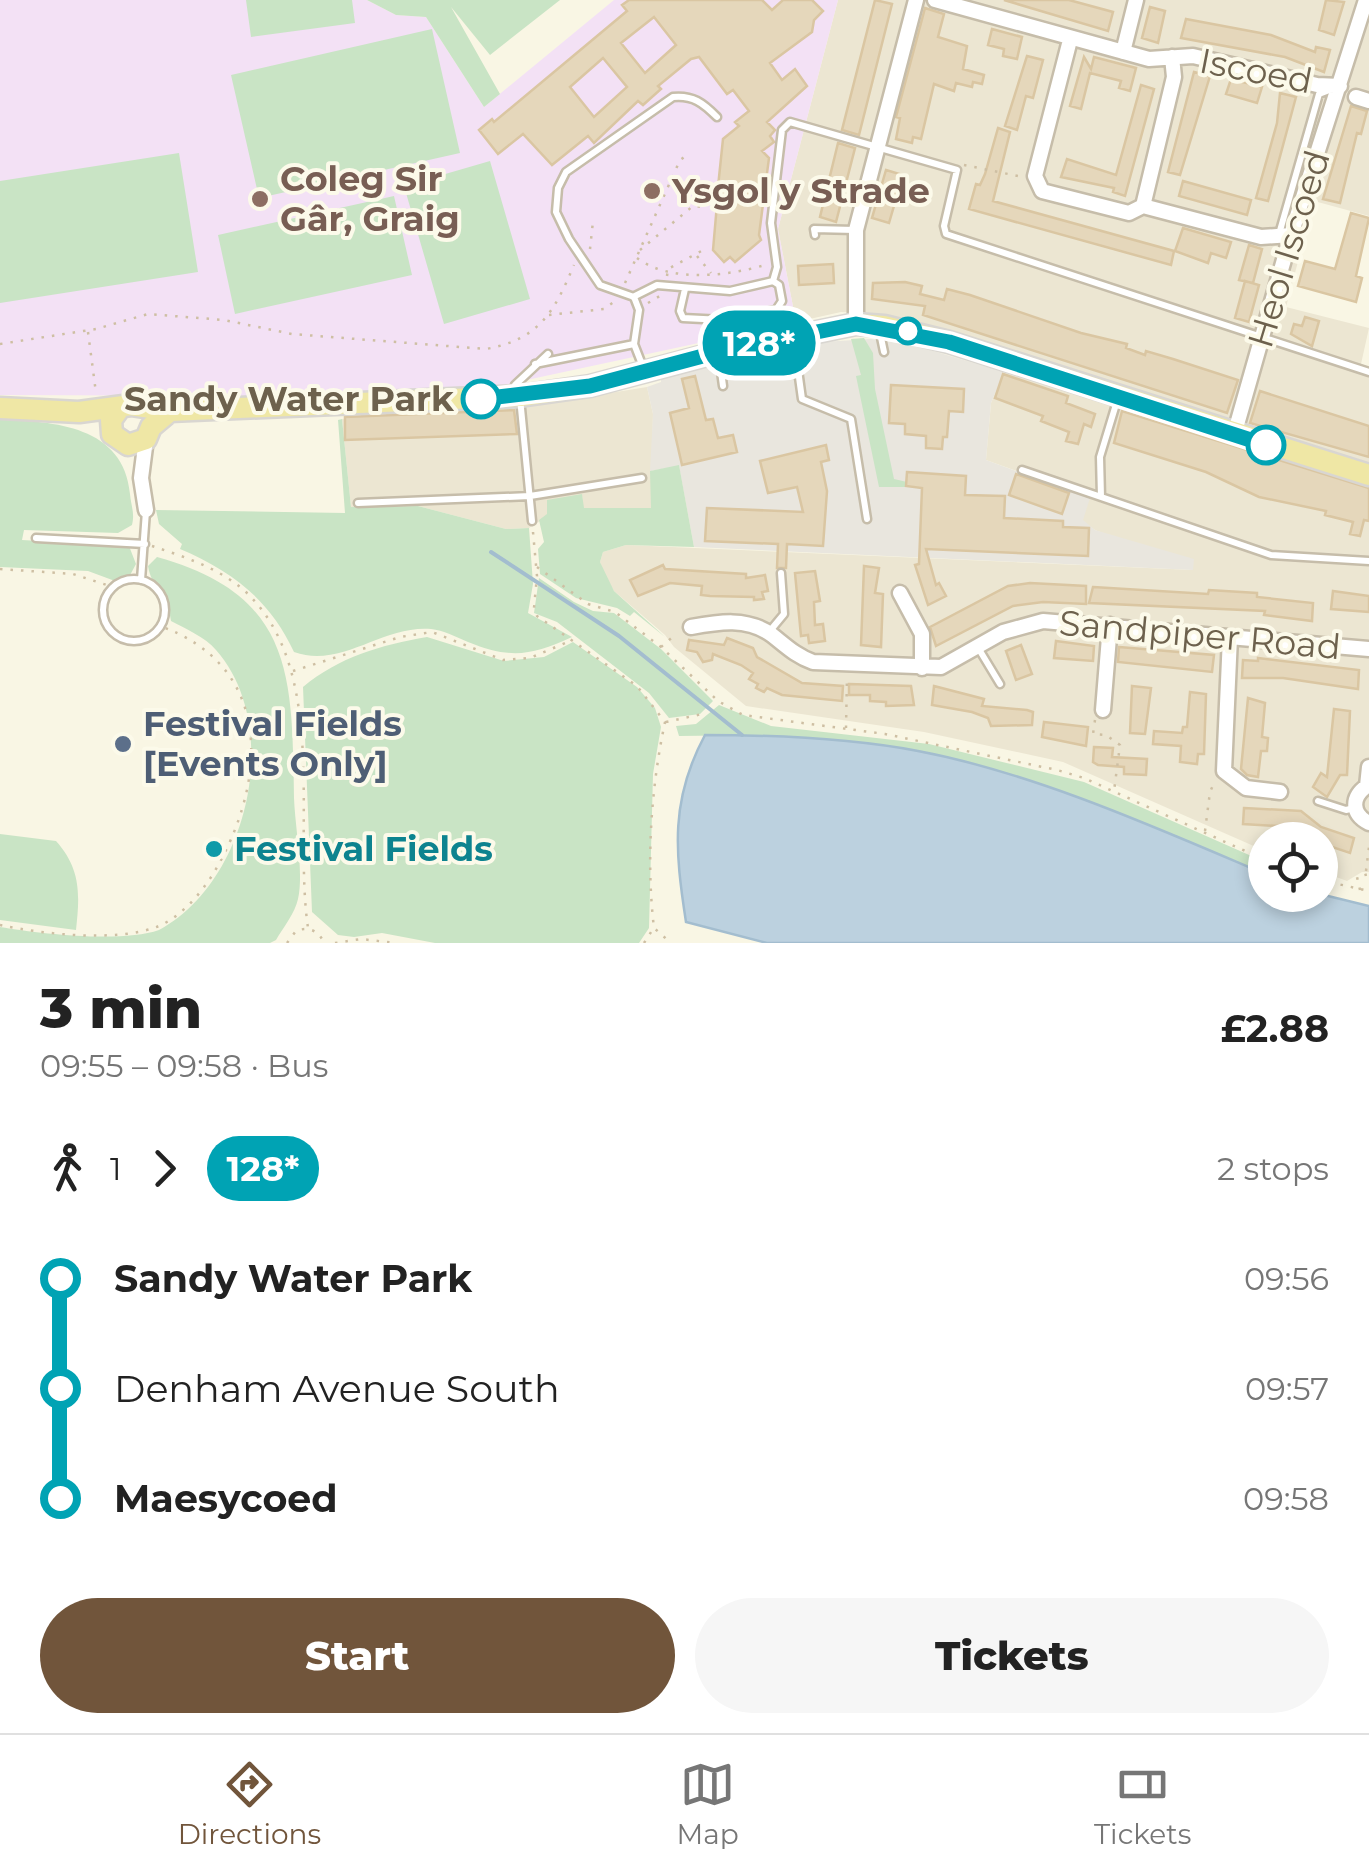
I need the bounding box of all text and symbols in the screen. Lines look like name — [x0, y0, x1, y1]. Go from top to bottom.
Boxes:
street label: Iscoed — [1196, 39, 1316, 102]
street label: Heol Iscoed — [1238, 145, 1339, 353]
place label: Coleg Sir Gâr, Graig — [280, 157, 460, 240]
place label: Ysgol y Strade — [671, 169, 930, 212]
marker: Ysgol y Strade — [641, 180, 663, 202]
marker: Coleg Sir Gâr, Graig — [249, 188, 271, 210]
line badge: 128* — [689, 310, 829, 376]
unlabelled marker — [895, 318, 921, 344]
text: 128* — [723, 322, 795, 365]
place label: Sandy Water Park — [124, 377, 455, 420]
marker: Sandy Water Park — [462, 380, 500, 418]
unlabelled marker — [1247, 426, 1285, 464]
street label: Sandpiper Road — [1058, 601, 1343, 668]
place label: Festival Fields [Events Only] — [143, 702, 402, 785]
marker: Festival Fields [Events Only] — [112, 733, 134, 755]
map controls — [1248, 822, 1338, 912]
button: locate — [1248, 822, 1338, 912]
place label: Festival Fields — [234, 827, 493, 870]
marker: Festival Fields — [203, 838, 225, 860]
text: 3 min — [40, 975, 202, 1042]
text: £2.88 — [1221, 1005, 1329, 1052]
text: 09:55 – 09:58 · Bus — [40, 1046, 328, 1085]
icon: walk — [40, 1141, 95, 1196]
icon: forward — [137, 1141, 192, 1196]
text: 128* — [227, 1147, 299, 1190]
text: 1 — [110, 1149, 122, 1188]
text: 2 stops — [1217, 1149, 1329, 1188]
text: Sandy Water Park — [114, 1255, 472, 1302]
text: 09:56 — [1244, 1259, 1329, 1298]
text: Denham Avenue South — [114, 1365, 560, 1412]
text: 09:57 — [1245, 1369, 1329, 1408]
text: Maesycoed — [114, 1475, 338, 1522]
text: 09:58 — [1243, 1479, 1329, 1518]
button: Start — [40, 1598, 675, 1713]
button: Tickets — [695, 1598, 1329, 1713]
tab: Directions — [178, 1757, 321, 1851]
tab: Map — [676, 1757, 739, 1851]
tab: Tickets — [1094, 1757, 1191, 1851]

